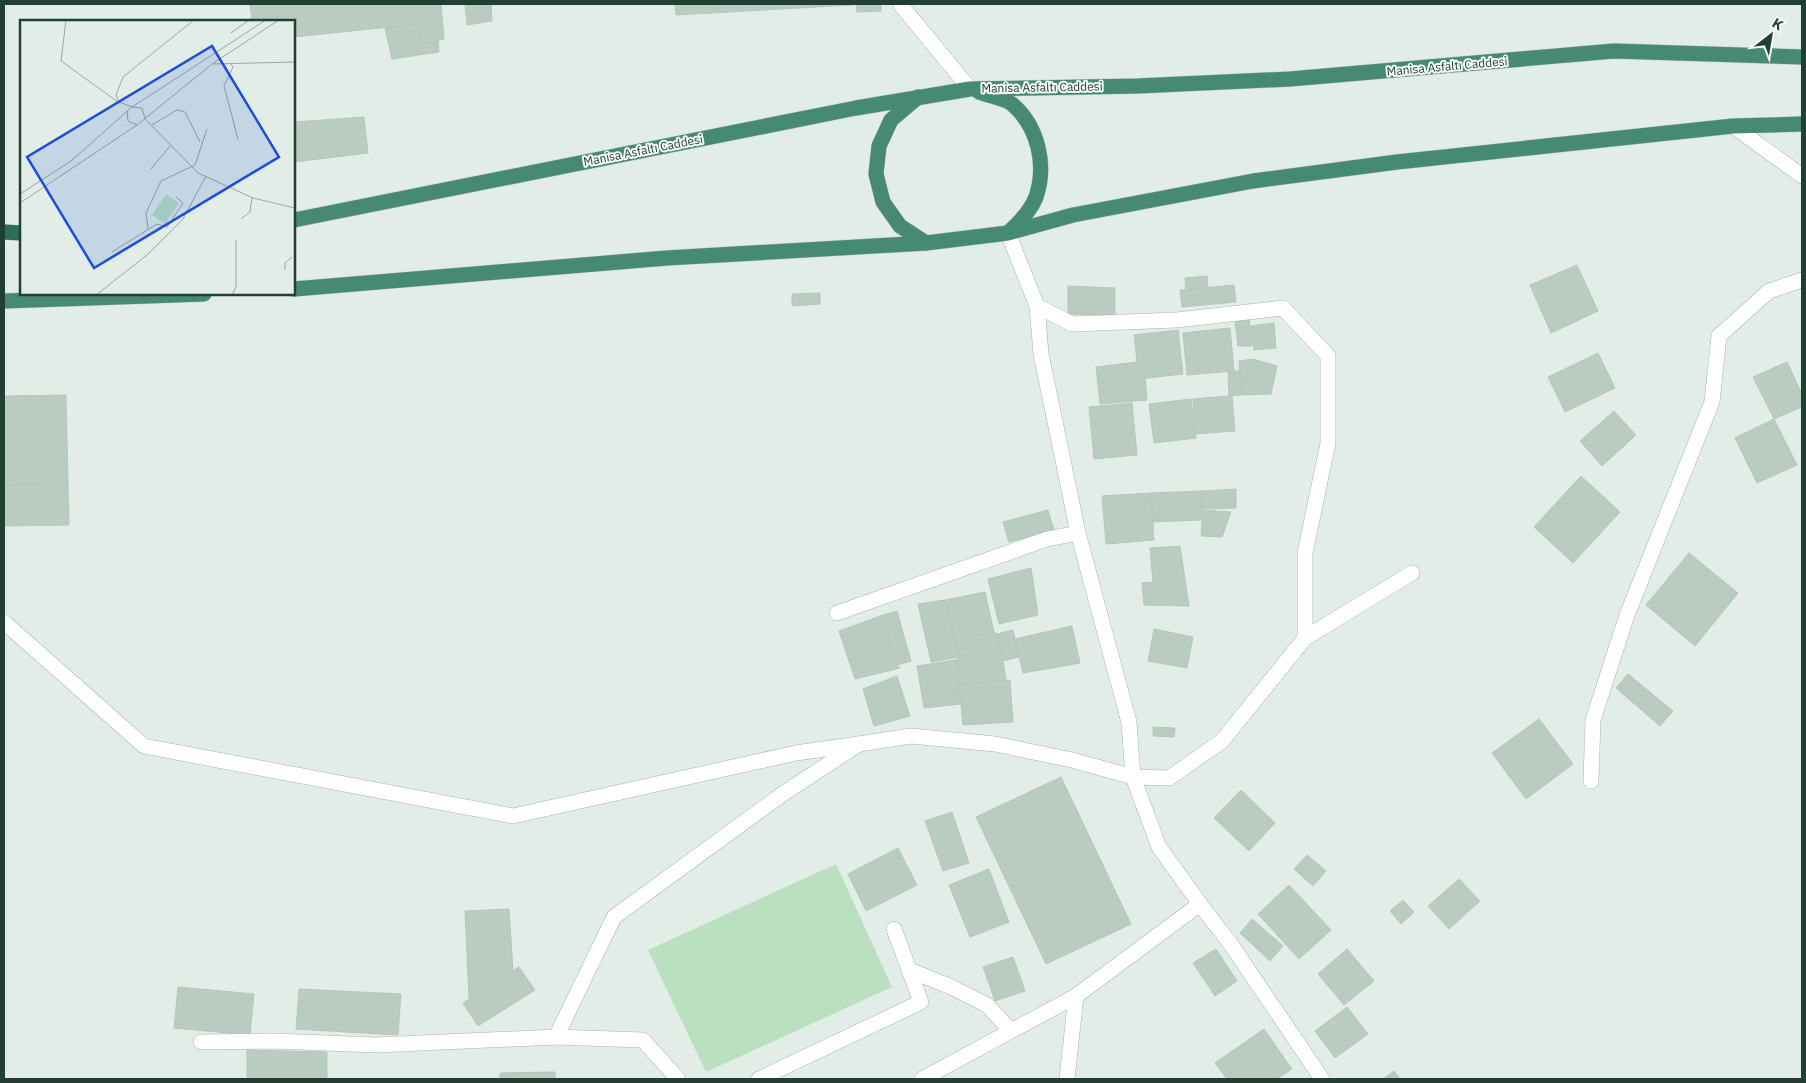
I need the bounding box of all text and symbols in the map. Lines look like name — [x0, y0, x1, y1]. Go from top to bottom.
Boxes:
north arrow — [1746, 10, 1796, 60]
text: K — [1769, 14, 1787, 34]
inset map — [20, 20, 295, 295]
street label: Manisa Asfaltı Caddesi — [1386, 53, 1508, 79]
street label: Manisa Asfaltı Caddesi — [981, 78, 1103, 96]
street label: Manisa Asfaltı Caddesi — [582, 131, 704, 169]

